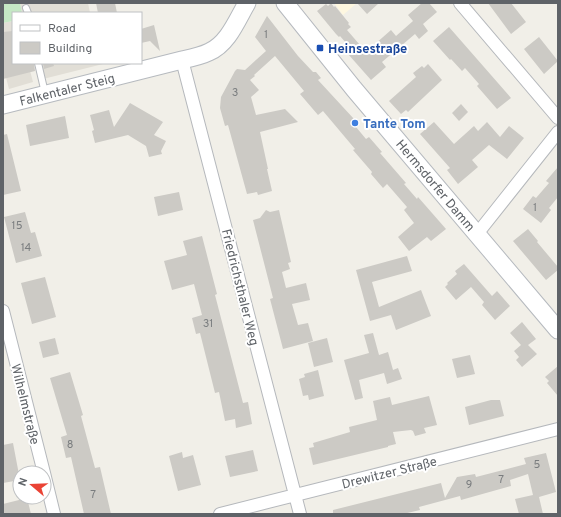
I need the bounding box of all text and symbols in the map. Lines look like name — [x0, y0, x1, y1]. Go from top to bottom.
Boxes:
legend — [12, 12, 142, 64]
text: Road — [48, 21, 76, 37]
house number: 1 — [264, 28, 268, 42]
text: Building — [48, 41, 92, 57]
place label: Heinsestraße — [328, 42, 407, 58]
marker: Heinsestraße — [315, 43, 325, 53]
street label: Falkentaler Steig — [18, 71, 117, 111]
house number: 3 — [232, 86, 238, 100]
place label: Tante Tom — [363, 117, 426, 133]
marker: Tante Tom — [350, 118, 360, 128]
street label: Hermsdorfer Damm — [391, 137, 478, 235]
house number: 1 — [533, 201, 537, 215]
house number: 15 — [12, 219, 23, 233]
street label: Friedrichsthaler Weg — [217, 227, 261, 348]
house number: 14 — [21, 241, 32, 255]
house number: 31 — [203, 317, 213, 331]
street label: Wilhelmstraße — [6, 362, 42, 447]
house number: 8 — [67, 438, 73, 452]
street label: Drewitzer Straße — [340, 454, 439, 493]
house number: 5 — [534, 458, 541, 472]
north arrow — [12, 465, 52, 505]
house number: 7 — [498, 473, 504, 487]
text: N — [16, 476, 31, 488]
house number: 9 — [466, 478, 472, 492]
house number: 7 — [90, 488, 96, 502]

